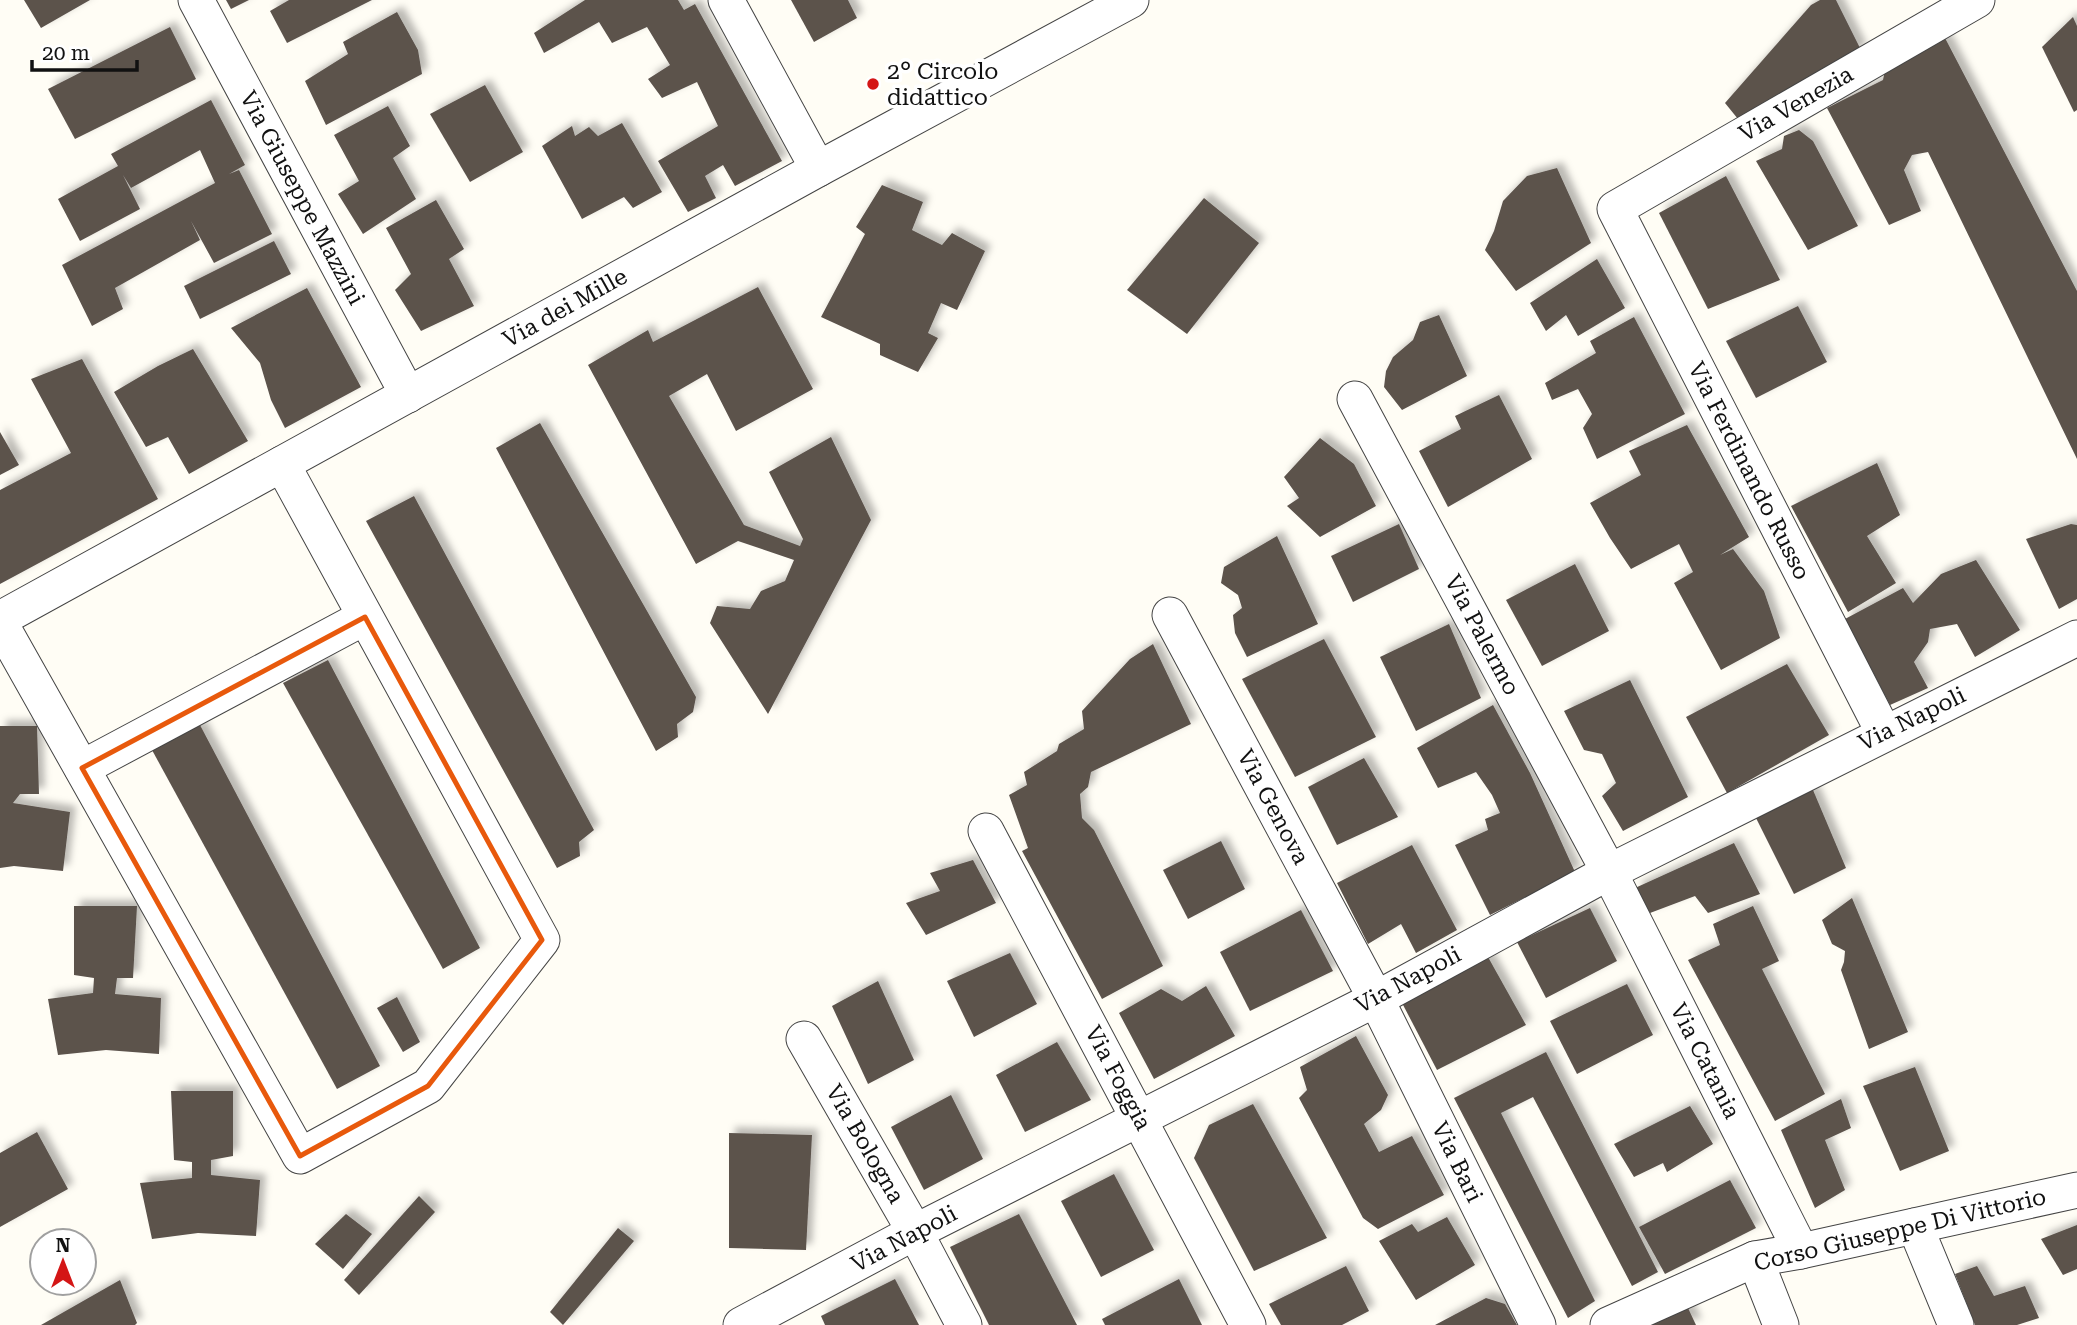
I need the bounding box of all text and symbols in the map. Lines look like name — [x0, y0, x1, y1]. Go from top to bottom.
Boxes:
scale bar — [32, 28, 136, 72]
text: 20 m — [42, 41, 90, 65]
place label: 2° Circolo didattico — [887, 58, 998, 111]
street label: Via Venezia — [1734, 60, 1858, 147]
marker: 2° Circolo didattico — [865, 76, 881, 92]
street label: Via Giuseppe Mazzini — [234, 86, 370, 310]
street label: Via dei Mille — [498, 263, 632, 353]
street label: Via Ferdinando Russo — [1682, 358, 1816, 584]
street label: Via Palermo — [1439, 570, 1525, 700]
street label: Via Napoli — [1854, 681, 1970, 757]
street label: Via Genova — [1231, 745, 1315, 870]
street label: Via Napoli — [1351, 941, 1465, 1019]
street label: Via Catania — [1664, 999, 1746, 1124]
street label: Via Foggia — [1079, 1021, 1157, 1135]
street label: Via Bologna — [820, 1080, 910, 1209]
street label: Via Bari — [1426, 1117, 1488, 1207]
street label: Corso Giuseppe Di Vittorio — [1751, 1183, 2049, 1277]
street label: Via Napoli — [847, 1200, 961, 1278]
north arrow — [28, 1227, 98, 1297]
text: N — [56, 1234, 71, 1257]

